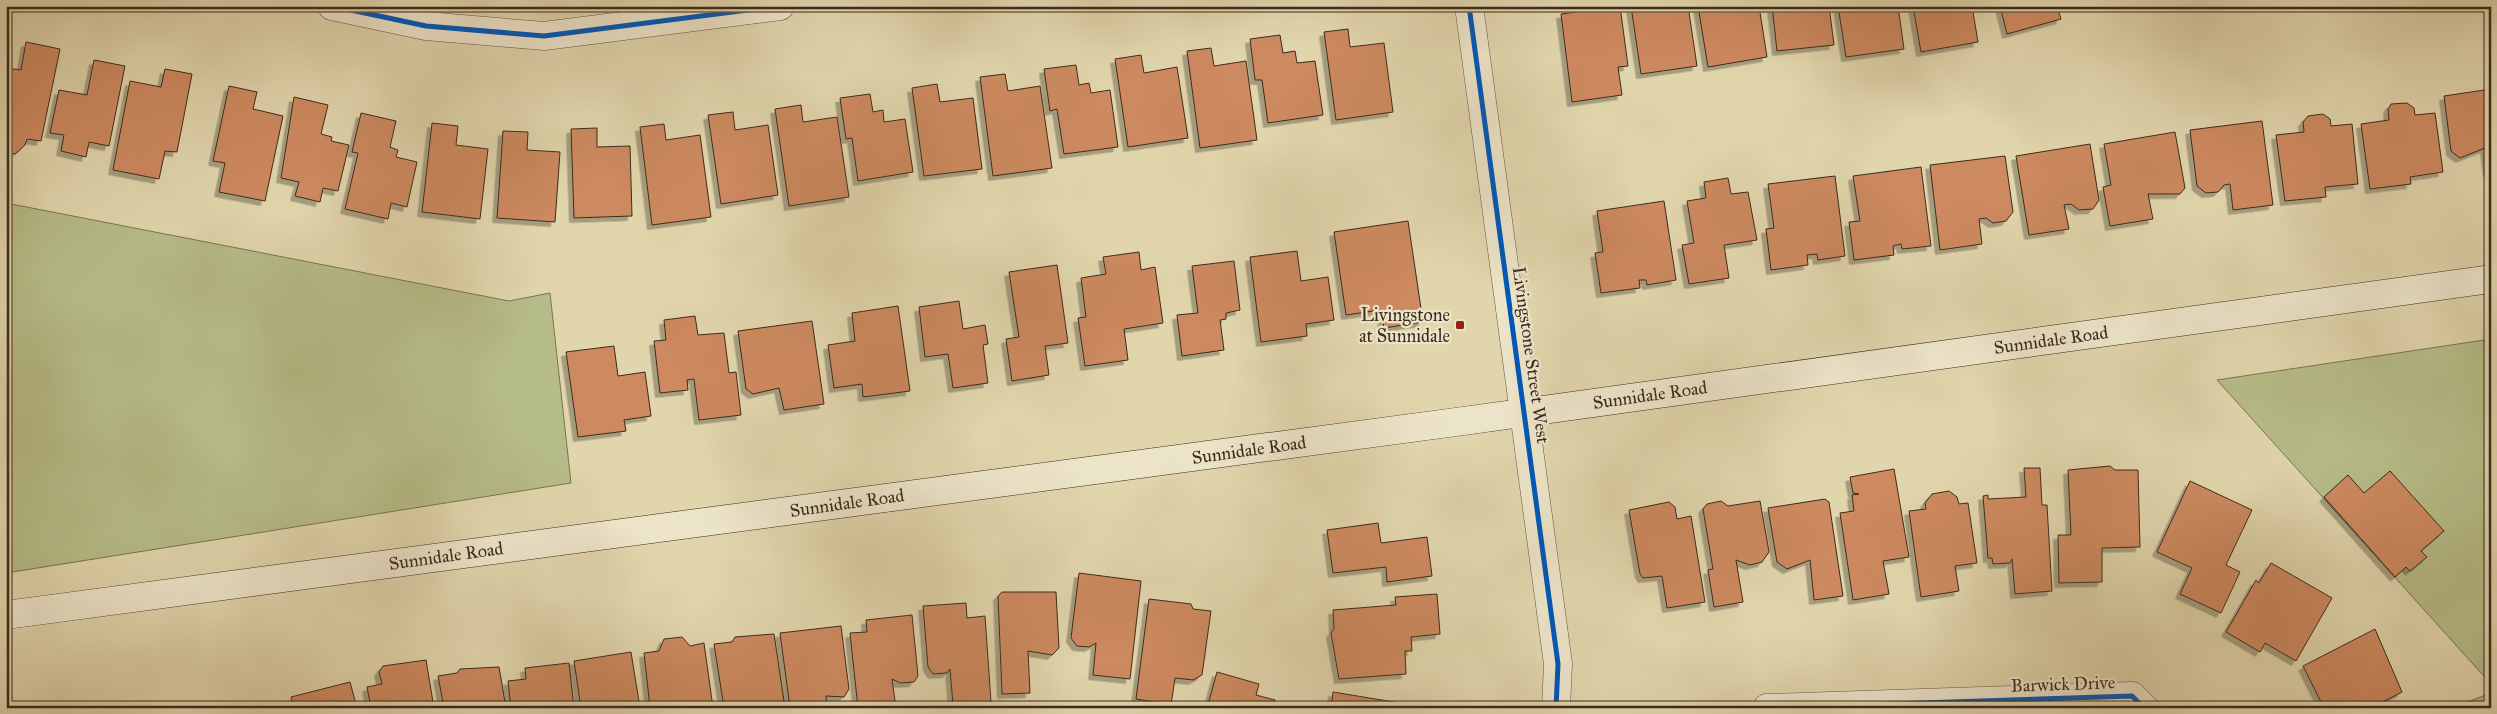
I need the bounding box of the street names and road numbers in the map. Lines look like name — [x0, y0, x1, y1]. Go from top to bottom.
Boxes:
street label: Livingstone Street West — [1507, 265, 1554, 446]
street label: Sunnidale Road — [1992, 321, 2110, 359]
street label: Sunnidale Road — [1591, 376, 1709, 414]
street label: Sunnidale Road — [1190, 431, 1308, 469]
street label: Sunnidale Road — [788, 484, 906, 522]
street label: Sunnidale Road — [387, 537, 505, 575]
street label: Barwick Drive — [2010, 671, 2116, 697]

